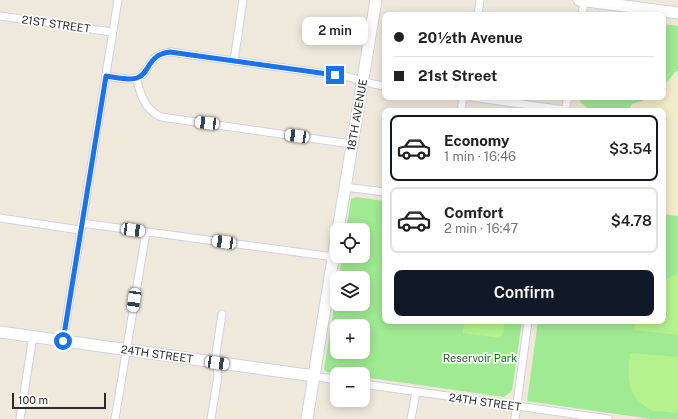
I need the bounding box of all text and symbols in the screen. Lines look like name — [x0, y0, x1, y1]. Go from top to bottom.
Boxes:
street label: 21ST STREET — [21, 13, 91, 35]
callout: 2 min — [302, 17, 368, 45]
text: 2 min — [318, 23, 352, 38]
text: 20½th Avenue — [418, 29, 523, 46]
route end — [326, 66, 344, 84]
text: 21st Street — [418, 67, 497, 84]
street label: 18TH AVENUE — [345, 78, 369, 152]
car — [194, 116, 220, 130]
car — [284, 128, 310, 144]
icon: car — [396, 130, 432, 166]
text: Economy — [444, 132, 509, 149]
text: $3.54 — [609, 140, 652, 157]
text: 1 min · 16:46 — [444, 149, 516, 164]
icon: car — [396, 202, 432, 238]
text: Comfort — [444, 204, 504, 221]
text: $4.78 — [611, 212, 652, 229]
text: 2 min · 16:47 — [444, 221, 518, 236]
car — [120, 222, 146, 238]
map controls — [330, 223, 370, 407]
button: locate — [330, 223, 370, 263]
car — [211, 234, 237, 250]
button: Confirm — [394, 270, 654, 316]
button: layers — [330, 271, 370, 311]
car — [126, 287, 142, 313]
button: + — [330, 319, 370, 359]
route start — [54, 332, 72, 350]
street label: 24TH STREET — [120, 343, 194, 365]
park label: Reservoir Park — [443, 352, 517, 364]
car — [204, 355, 230, 371]
button: − — [330, 367, 370, 407]
scale bar — [12, 391, 106, 410]
street label: 24TH STREET — [448, 391, 522, 413]
text: 100 m — [18, 394, 48, 406]

